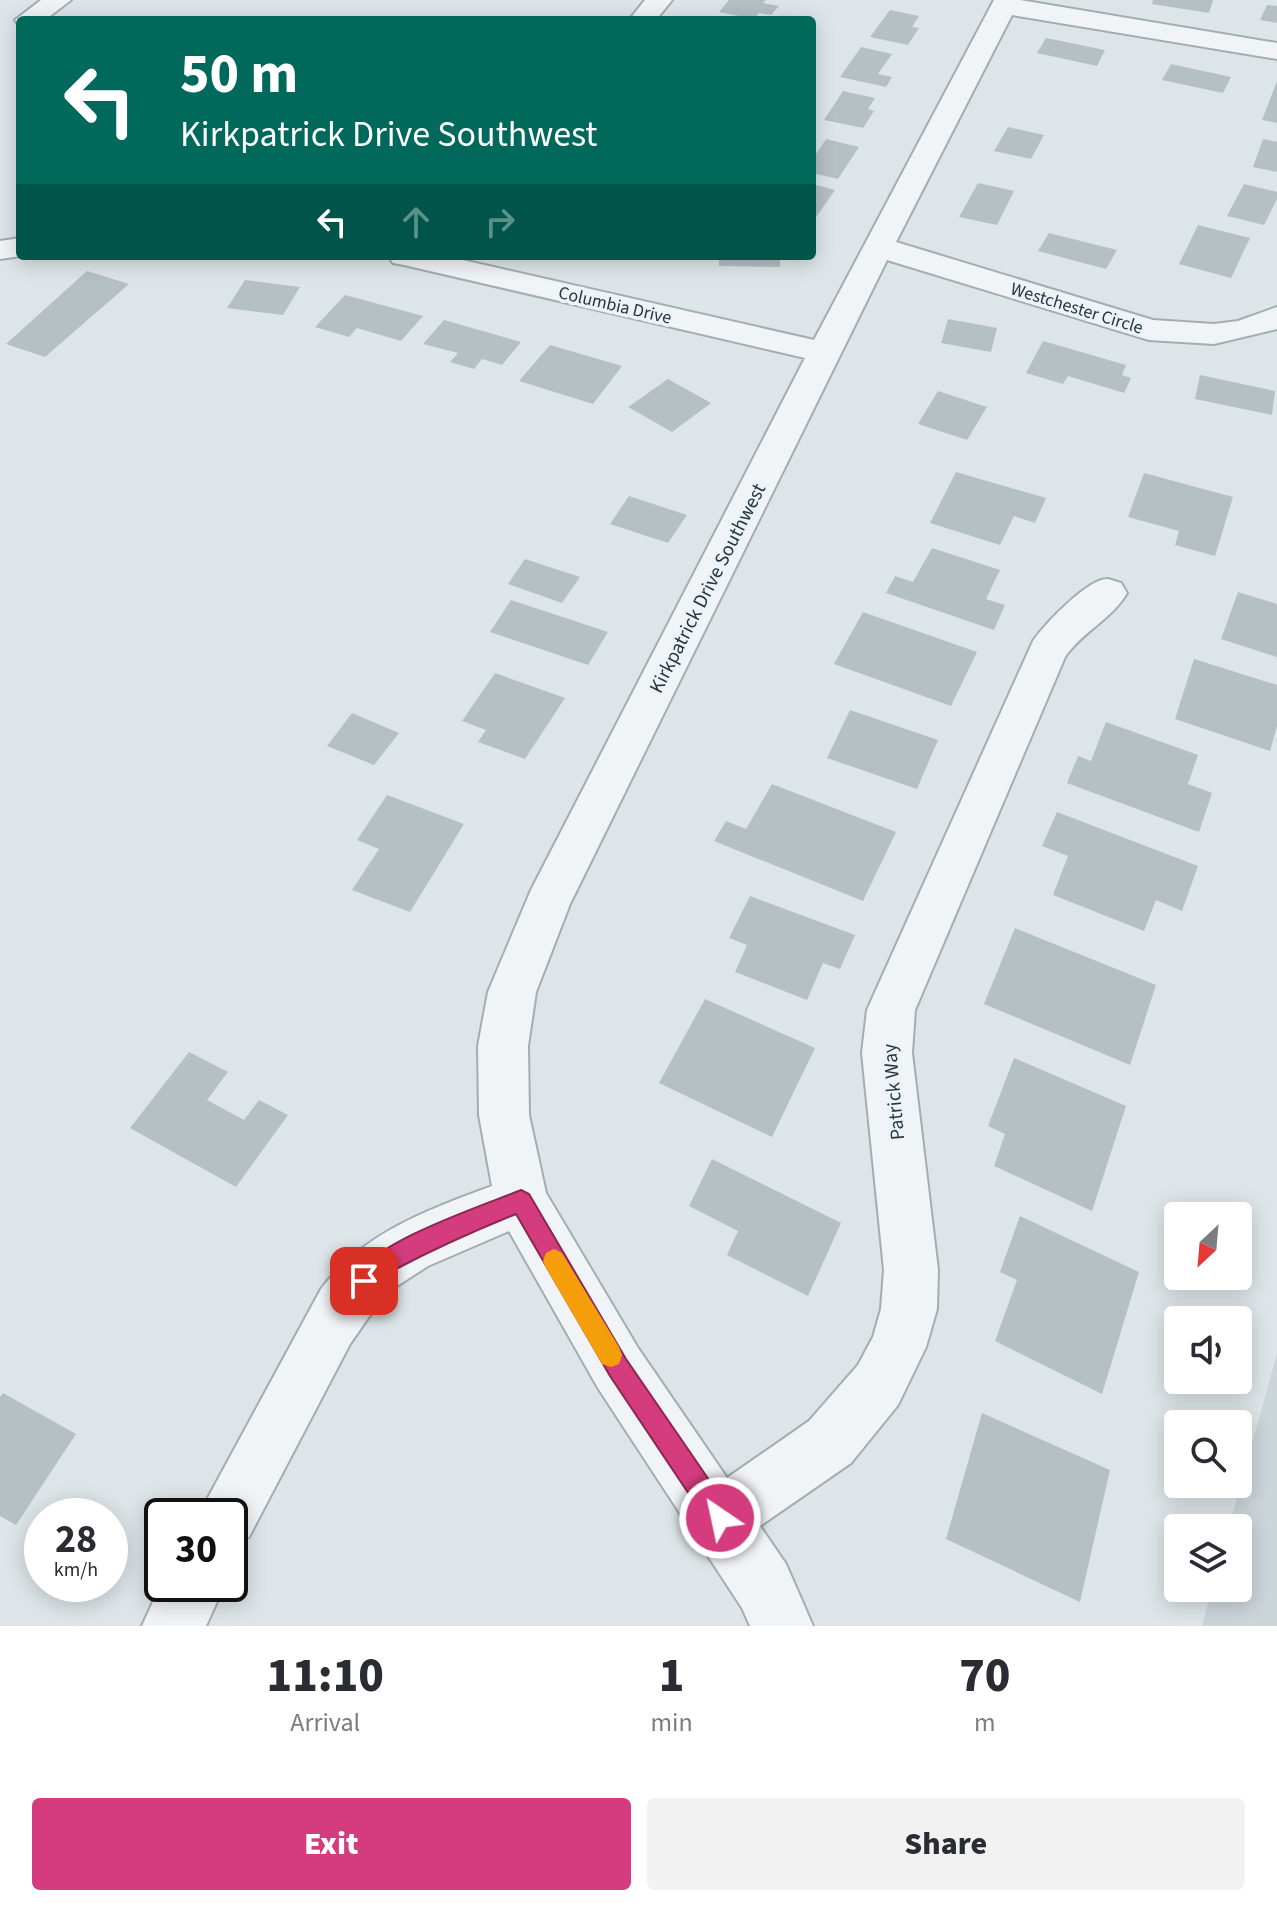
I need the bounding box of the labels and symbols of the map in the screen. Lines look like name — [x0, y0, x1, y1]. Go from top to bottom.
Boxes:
street label: Westchester Circle — [1008, 276, 1146, 341]
street label: Columbia Drive — [556, 280, 674, 331]
street label: Kirkpatrick Drive Southwest — [643, 479, 773, 698]
street label: Patrick Way — [876, 1042, 912, 1141]
north arrow — [1164, 1202, 1252, 1290]
pin — [330, 1247, 398, 1315]
position arrow — [678, 1476, 762, 1560]
speed limit sign: 30 — [144, 1498, 248, 1602]

